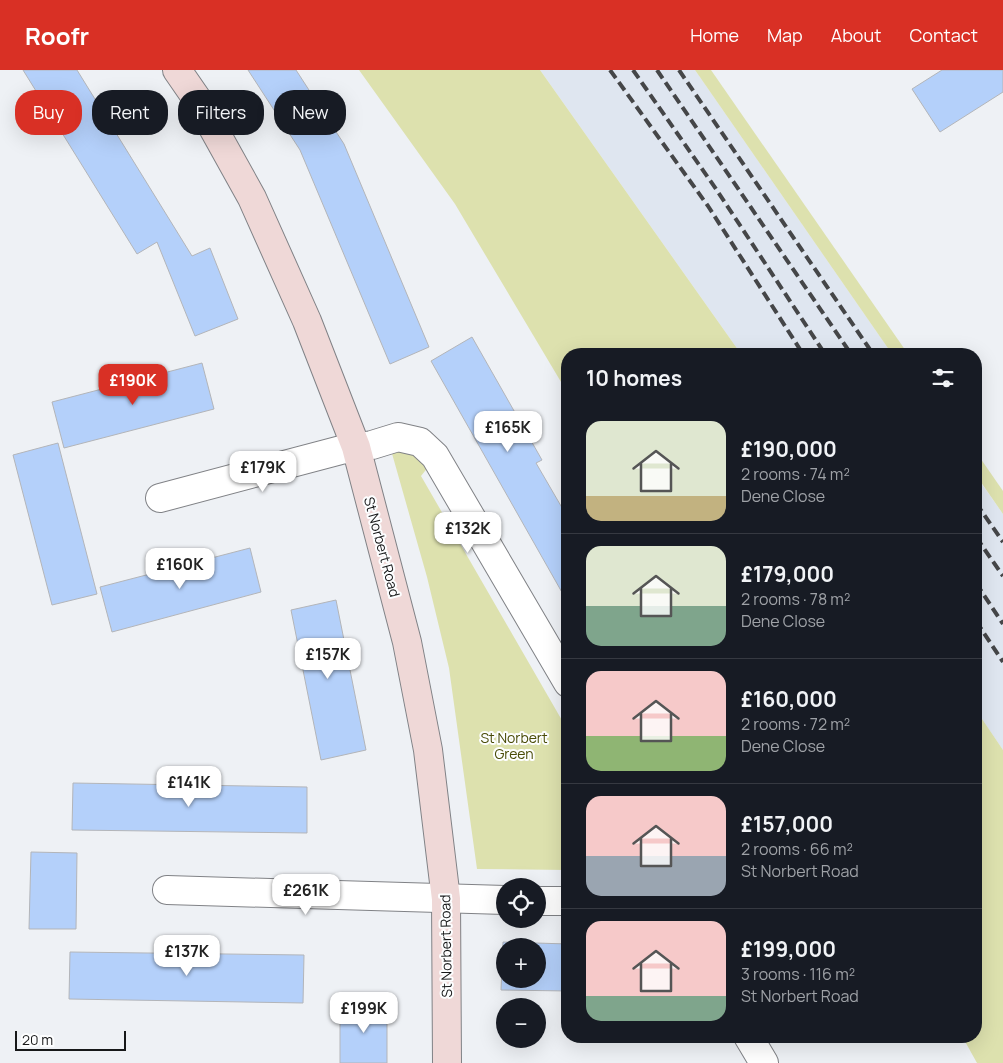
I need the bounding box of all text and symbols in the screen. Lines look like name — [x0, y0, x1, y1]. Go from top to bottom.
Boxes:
text: Roofr — [25, 19, 89, 52]
text: Home — [690, 23, 739, 47]
text: Map — [767, 23, 803, 47]
text: About — [831, 23, 881, 47]
text: Contact — [909, 23, 978, 47]
chip: Buy — [15, 90, 82, 135]
chip: Rent — [92, 90, 168, 135]
chip: Filters — [178, 90, 264, 135]
chip: New — [274, 90, 346, 135]
pin: £190K — [98, 364, 168, 406]
text: 10 homes — [586, 364, 682, 392]
icon: filters — [929, 364, 957, 392]
text: £190K — [110, 369, 156, 391]
pin: £165K — [473, 410, 543, 453]
text: £165K — [485, 416, 531, 438]
text: £190,000 — [741, 435, 837, 463]
icon: home — [626, 441, 686, 501]
pin: £179K — [228, 450, 298, 493]
text: £179K — [241, 456, 285, 478]
text: 2 rooms · 74 m² — [741, 463, 850, 485]
text: Dene Close — [741, 485, 825, 507]
street label: St Norbert Road — [360, 495, 405, 599]
pin: £132K — [433, 512, 503, 554]
text: £132K — [445, 517, 491, 539]
pin: £160K — [145, 548, 215, 590]
text: £160K — [157, 553, 203, 575]
text: £179,000 — [741, 560, 834, 588]
icon: home — [626, 566, 686, 626]
text: 2 rooms · 78 m² — [741, 588, 850, 610]
text: Dene Close — [741, 610, 825, 632]
pin: £157K — [293, 638, 363, 680]
text: £157K — [306, 643, 350, 665]
text: £160,000 — [741, 685, 837, 713]
icon: home — [626, 691, 686, 751]
text: 2 rooms · 72 m² — [741, 713, 850, 735]
park label: St Norbert Green — [480, 728, 548, 763]
text: Dene Close — [741, 735, 825, 757]
pin: £141K — [154, 766, 224, 808]
text: £141K — [167, 771, 211, 793]
text: £157,000 — [741, 810, 833, 838]
icon: home — [626, 816, 686, 876]
text: 2 rooms · 66 m² — [741, 838, 853, 860]
text: St Norbert Road — [741, 860, 859, 882]
pin: £261K — [271, 874, 341, 916]
map controls — [496, 878, 546, 1048]
button: locate — [496, 878, 546, 928]
text: £261K — [283, 879, 329, 901]
street label: St Norbert Road — [435, 894, 456, 998]
pin: £137K — [152, 934, 222, 977]
text: £199,000 — [741, 935, 836, 963]
button: + — [496, 938, 546, 988]
text: £137K — [165, 940, 209, 962]
icon: home — [626, 941, 686, 1001]
text: 3 rooms · 116 m² — [741, 963, 855, 985]
text: St Norbert Road — [741, 985, 859, 1007]
pin: £199K — [329, 992, 399, 1034]
text: £199K — [341, 997, 387, 1019]
button: − — [496, 998, 546, 1048]
scale bar — [15, 1028, 126, 1051]
text: 20 m — [22, 1030, 53, 1049]

